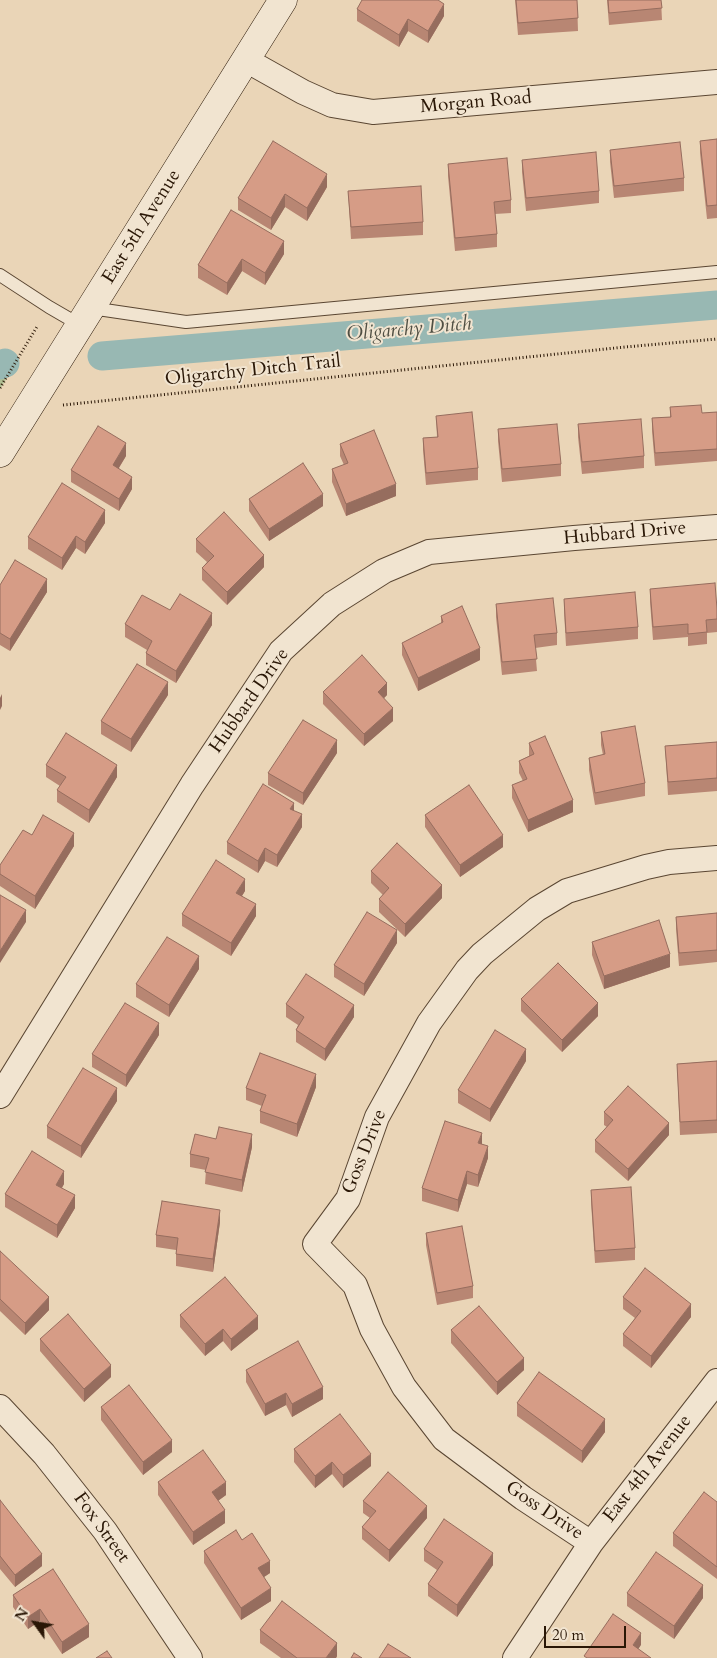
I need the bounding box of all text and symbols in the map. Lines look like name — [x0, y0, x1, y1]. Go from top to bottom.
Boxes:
street label: Morgan Road — [419, 87, 533, 119]
street label: East 5th Avenue — [98, 166, 186, 288]
water label: Oligarchy Ditch — [346, 313, 472, 347]
street label: Oligarchy Ditch Trail — [164, 350, 342, 392]
street label: Hubbard Drive — [563, 517, 687, 551]
street label: Hubbard Drive — [205, 644, 295, 758]
street label: Goss Drive — [338, 1106, 392, 1198]
street label: East 4th Avenue — [599, 1411, 697, 1527]
street label: Goss Drive — [501, 1477, 587, 1545]
street label: Fox Street — [68, 1488, 134, 1568]
north arrow — [10, 1598, 60, 1648]
text: N — [11, 1605, 33, 1625]
scale bar — [547, 1616, 630, 1648]
text: 20 m — [552, 1625, 584, 1645]

